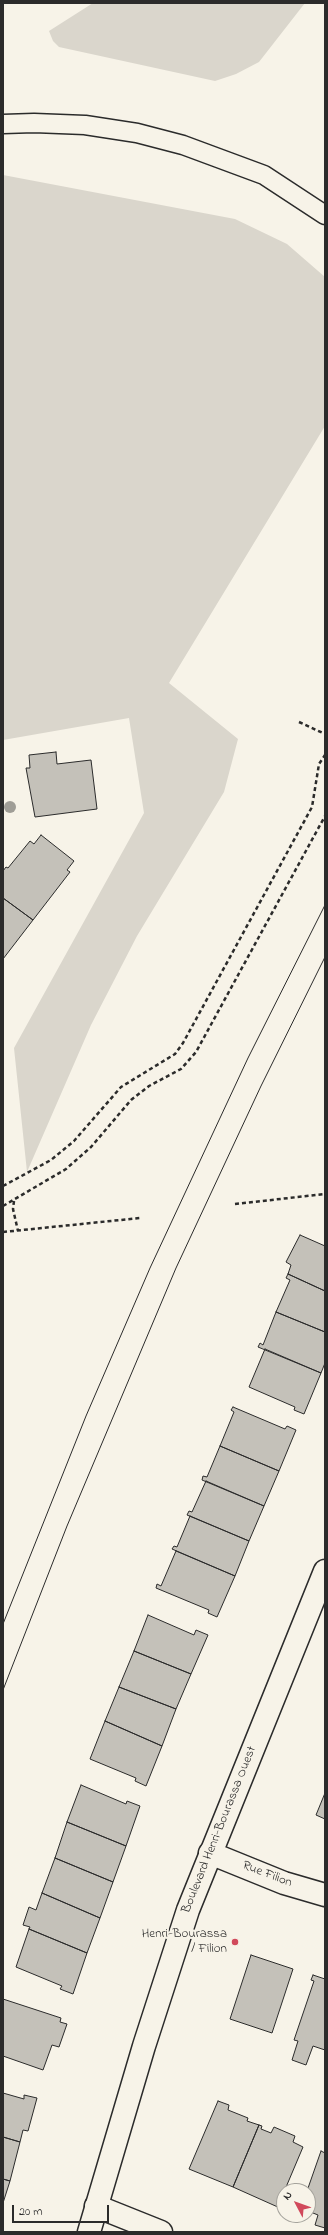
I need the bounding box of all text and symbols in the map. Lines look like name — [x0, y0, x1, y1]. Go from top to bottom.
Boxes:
street label: Boulevard Henri-Bourassa Ouest — [179, 1744, 261, 1916]
street label: Rue Filion — [240, 1858, 294, 1892]
place label: Henri-Bourassa / Filion — [142, 1927, 227, 1958]
marker: Henri-Bourassa / Filion — [230, 1937, 240, 1947]
north arrow — [276, 2183, 316, 2223]
text: N — [279, 2188, 296, 2204]
scale bar — [14, 2197, 111, 2223]
text: 20 m — [19, 2203, 42, 2221]

